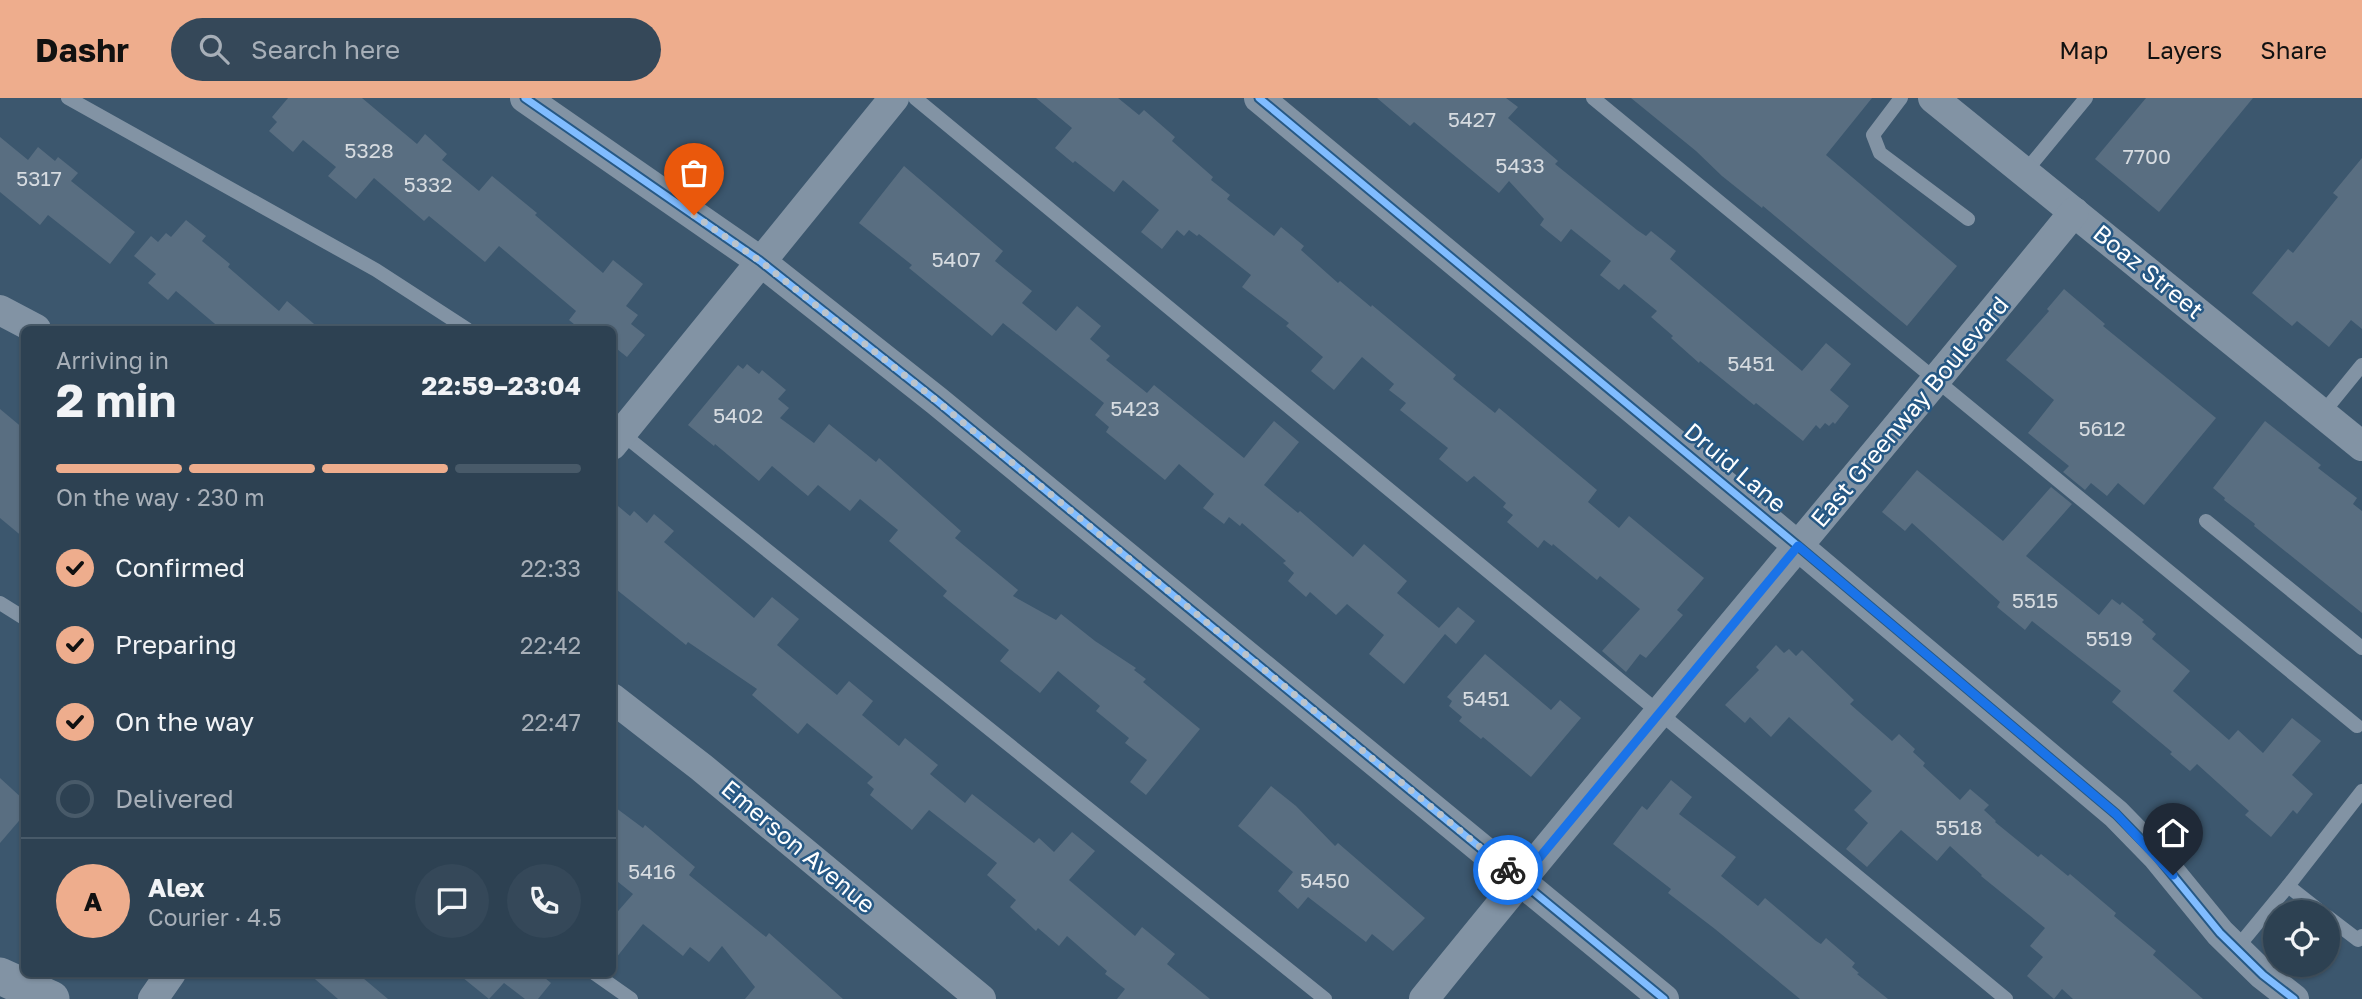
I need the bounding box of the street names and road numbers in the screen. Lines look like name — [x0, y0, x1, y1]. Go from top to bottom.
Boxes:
street label: Boaz Street — [2088, 218, 2210, 324]
street label: East Greenway Boulevard — [1804, 290, 2014, 532]
street label: Druid Lane — [1679, 416, 1793, 518]
street label: Emerson Avenue — [716, 773, 882, 919]

